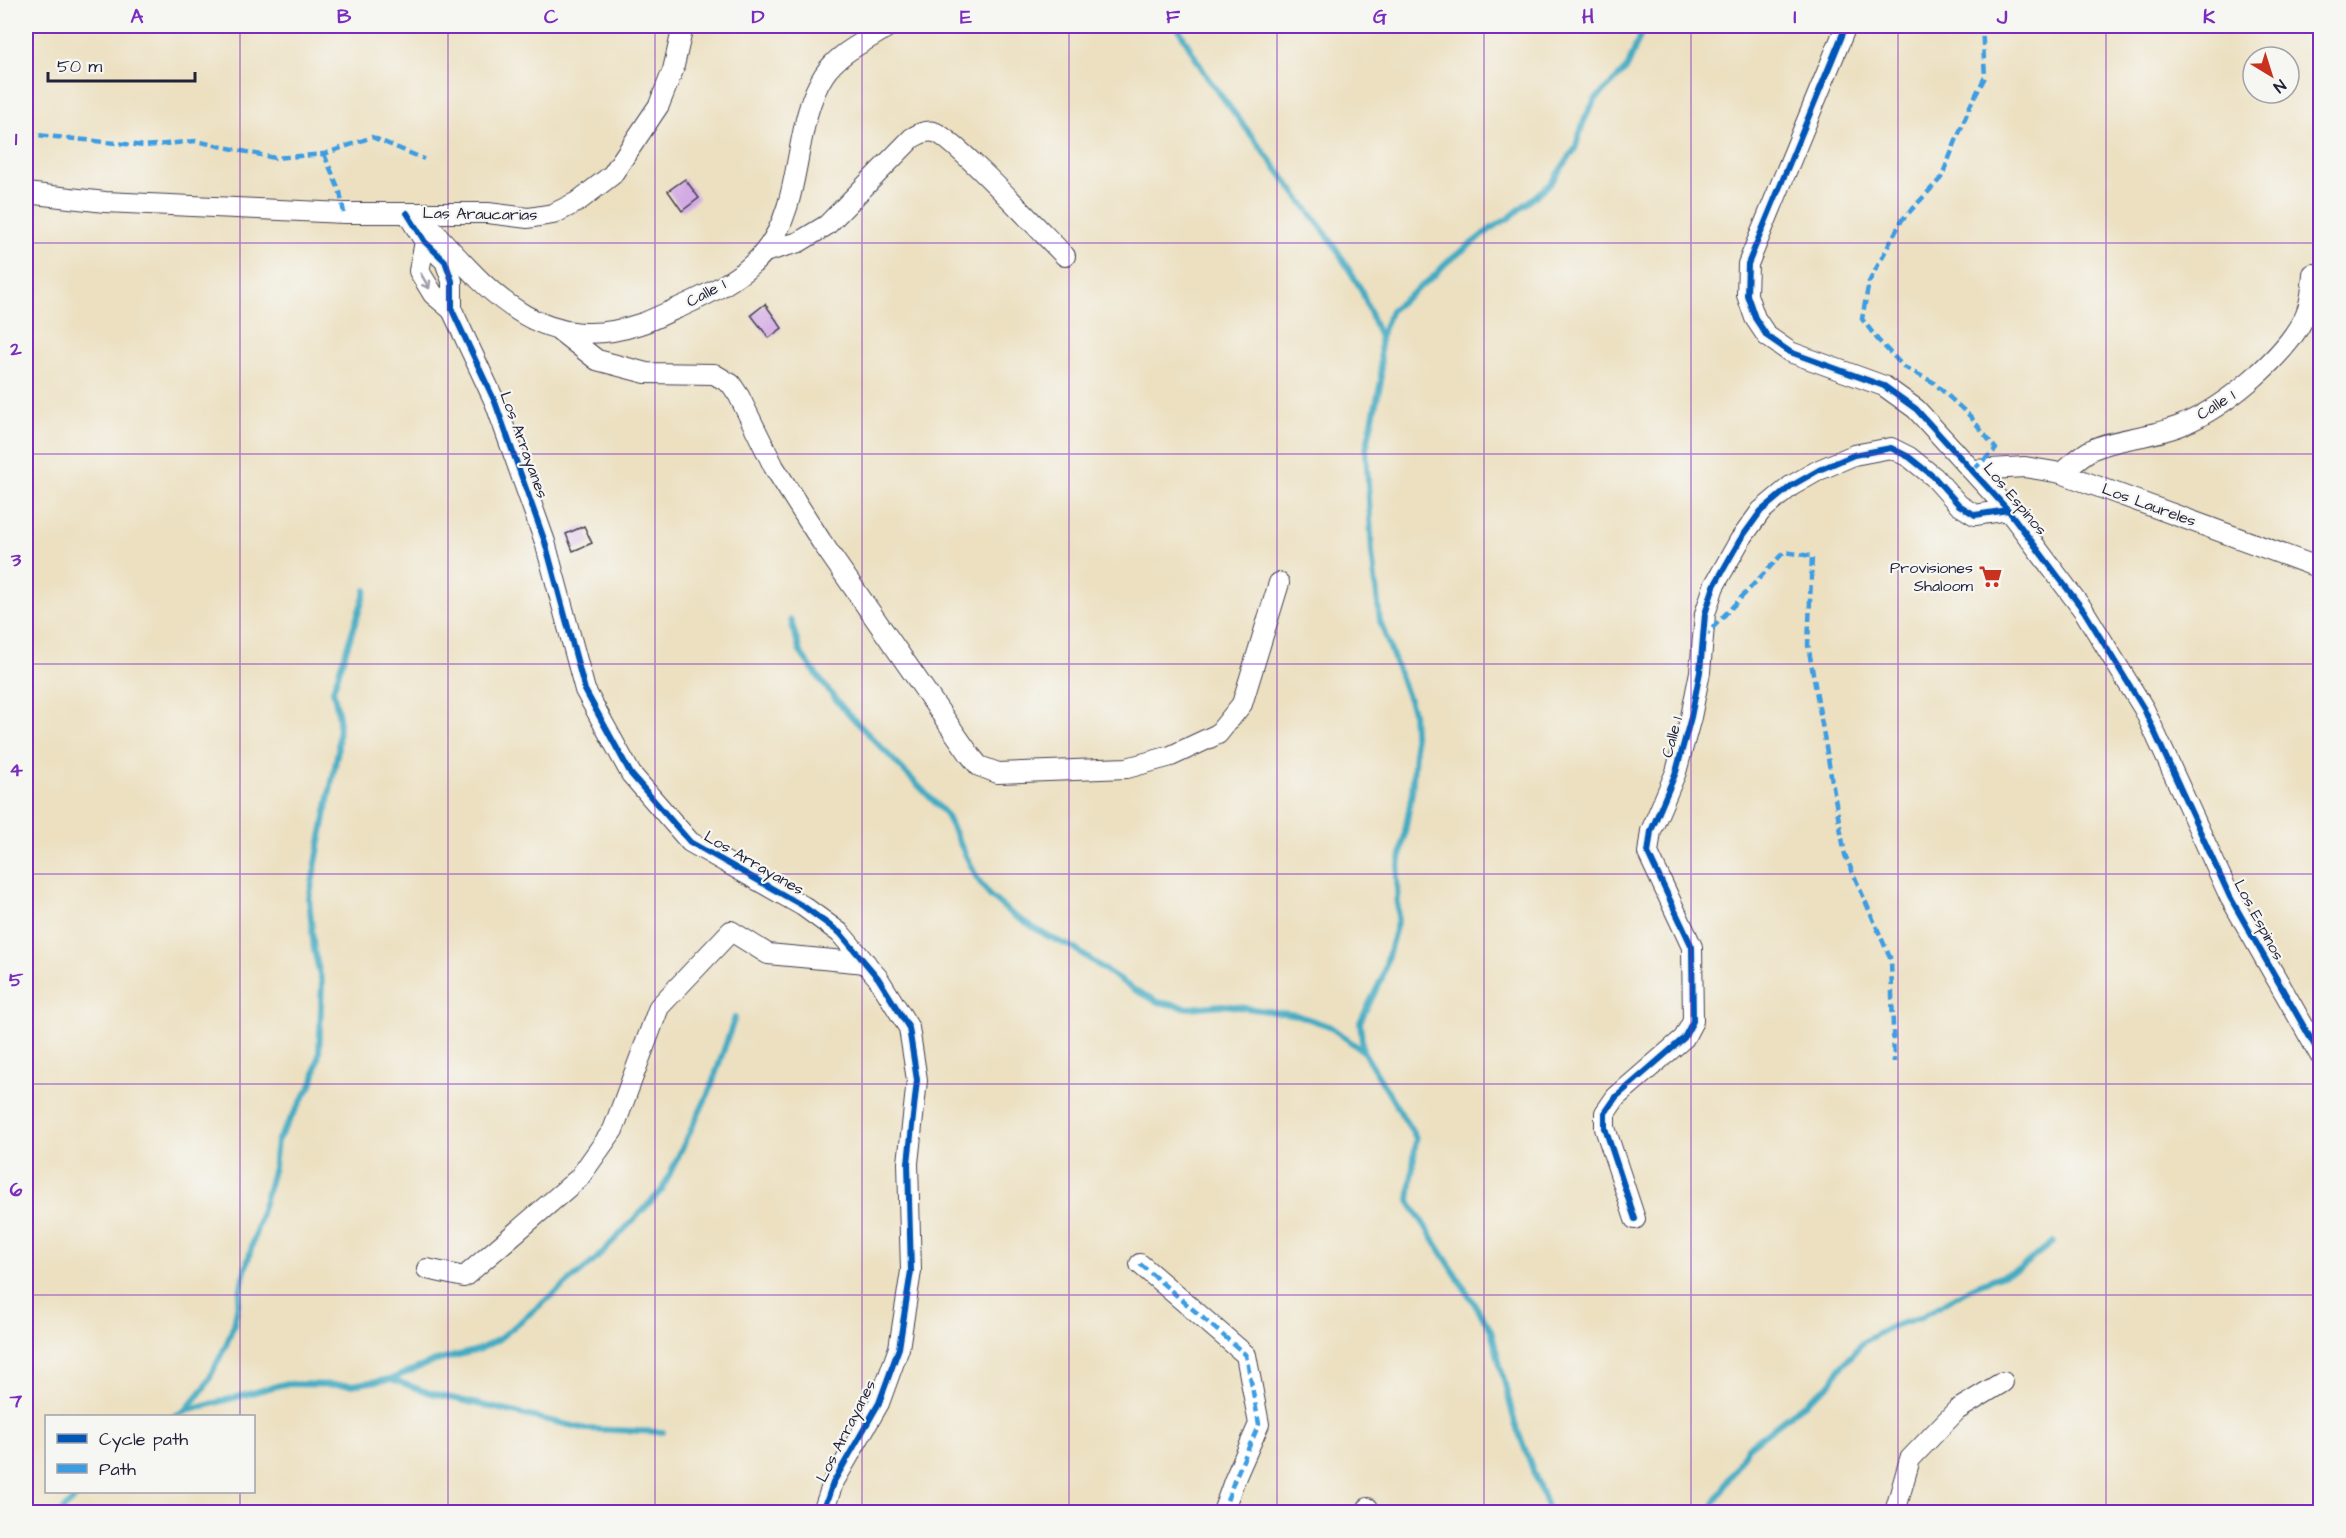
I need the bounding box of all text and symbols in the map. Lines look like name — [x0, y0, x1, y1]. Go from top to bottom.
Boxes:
text: A — [131, 3, 144, 31]
text: B — [337, 3, 352, 31]
text: C — [544, 3, 559, 31]
text: D — [752, 3, 765, 31]
text: E — [960, 3, 972, 31]
text: F — [1166, 3, 1181, 31]
text: G — [1373, 3, 1387, 31]
text: H — [1582, 3, 1594, 31]
text: I — [1793, 3, 1797, 31]
text: J — [1996, 3, 2008, 31]
text: K — [2203, 3, 2216, 31]
scale bar — [48, 45, 195, 83]
north arrow — [2241, 45, 2301, 105]
text: 50 m — [57, 54, 102, 79]
text: N — [2269, 74, 2290, 98]
text: 1 — [15, 125, 18, 153]
street label: Las Araucarias — [422, 202, 538, 226]
one-way arrow — [419, 272, 431, 289]
street label: Calle 1 — [682, 274, 730, 312]
text: 2 — [9, 335, 22, 363]
street label: Calle 1 — [2193, 385, 2239, 425]
street label: Los Arrayanes — [494, 389, 554, 502]
street label: Los Espinos — [1978, 458, 2052, 540]
street label: Los Laureles — [2099, 478, 2199, 532]
text: 3 — [10, 546, 22, 574]
place label: Provisiones Shaloom — [1890, 557, 1974, 597]
supermarket icon: Provisiones Shaloom — [1978, 564, 2004, 590]
street label: Calle 1 — [1656, 714, 1688, 760]
text: 4 — [9, 756, 23, 784]
street label: Los Arrayanes — [699, 825, 808, 901]
street label: Los Espinos — [2229, 876, 2289, 964]
text: 5 — [9, 966, 24, 994]
text: 6 — [10, 1176, 23, 1204]
street label: Los Arrayanes — [811, 1376, 882, 1486]
text: 7 — [9, 1387, 23, 1415]
legend — [45, 1415, 255, 1493]
text: Cycle path — [99, 1427, 188, 1453]
text: Path — [99, 1457, 136, 1482]

